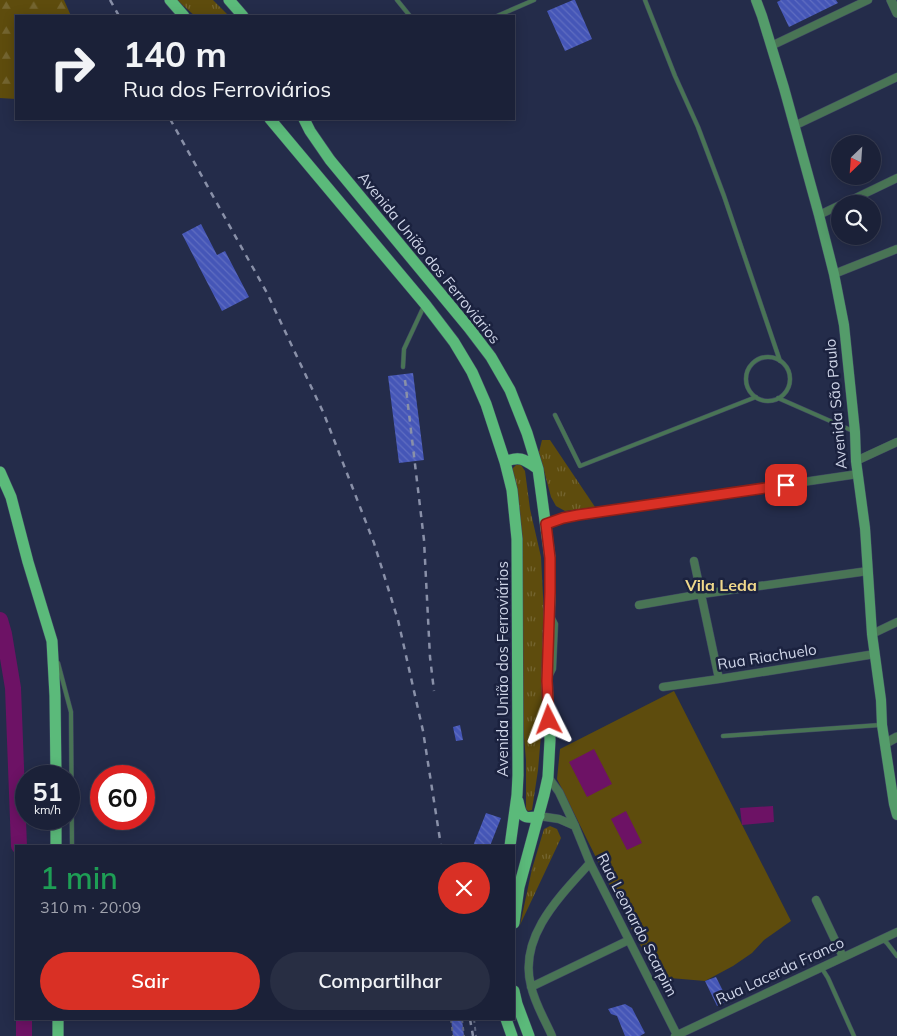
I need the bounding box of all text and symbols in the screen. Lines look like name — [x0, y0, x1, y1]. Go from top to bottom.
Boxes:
text: 140 m — [123, 32, 227, 76]
icon: right — [40, 35, 105, 100]
text: Rua dos Ferroviários — [123, 75, 331, 103]
north arrow — [831, 135, 881, 185]
map controls — [831, 135, 881, 245]
street label: Avenida União dos Ferroviários — [354, 168, 505, 347]
button: search — [831, 195, 881, 245]
street label: Avenida São Paulo — [820, 338, 851, 470]
pin — [765, 464, 807, 506]
icon: arrive — [772, 471, 800, 499]
street label: Avenida União dos Ferroviários — [493, 561, 512, 777]
district label: Vila Leda — [684, 575, 757, 595]
street label: Rua Riachuelo — [716, 639, 818, 674]
position arrow — [522, 693, 574, 745]
speed limit sign: 60 — [90, 765, 155, 830]
text: 51 — [32, 776, 63, 807]
text: km/h — [34, 802, 61, 817]
street label: Rua Leonardo Scarpim — [593, 850, 682, 1000]
text: 1 min — [40, 859, 118, 897]
button: close — [438, 862, 490, 914]
text: 310 m · 20:09 — [40, 897, 141, 917]
street label: Rua Lacerda Franco — [713, 933, 847, 1009]
button: Sair — [40, 952, 260, 1010]
button: Compartilhar — [270, 952, 490, 1010]

